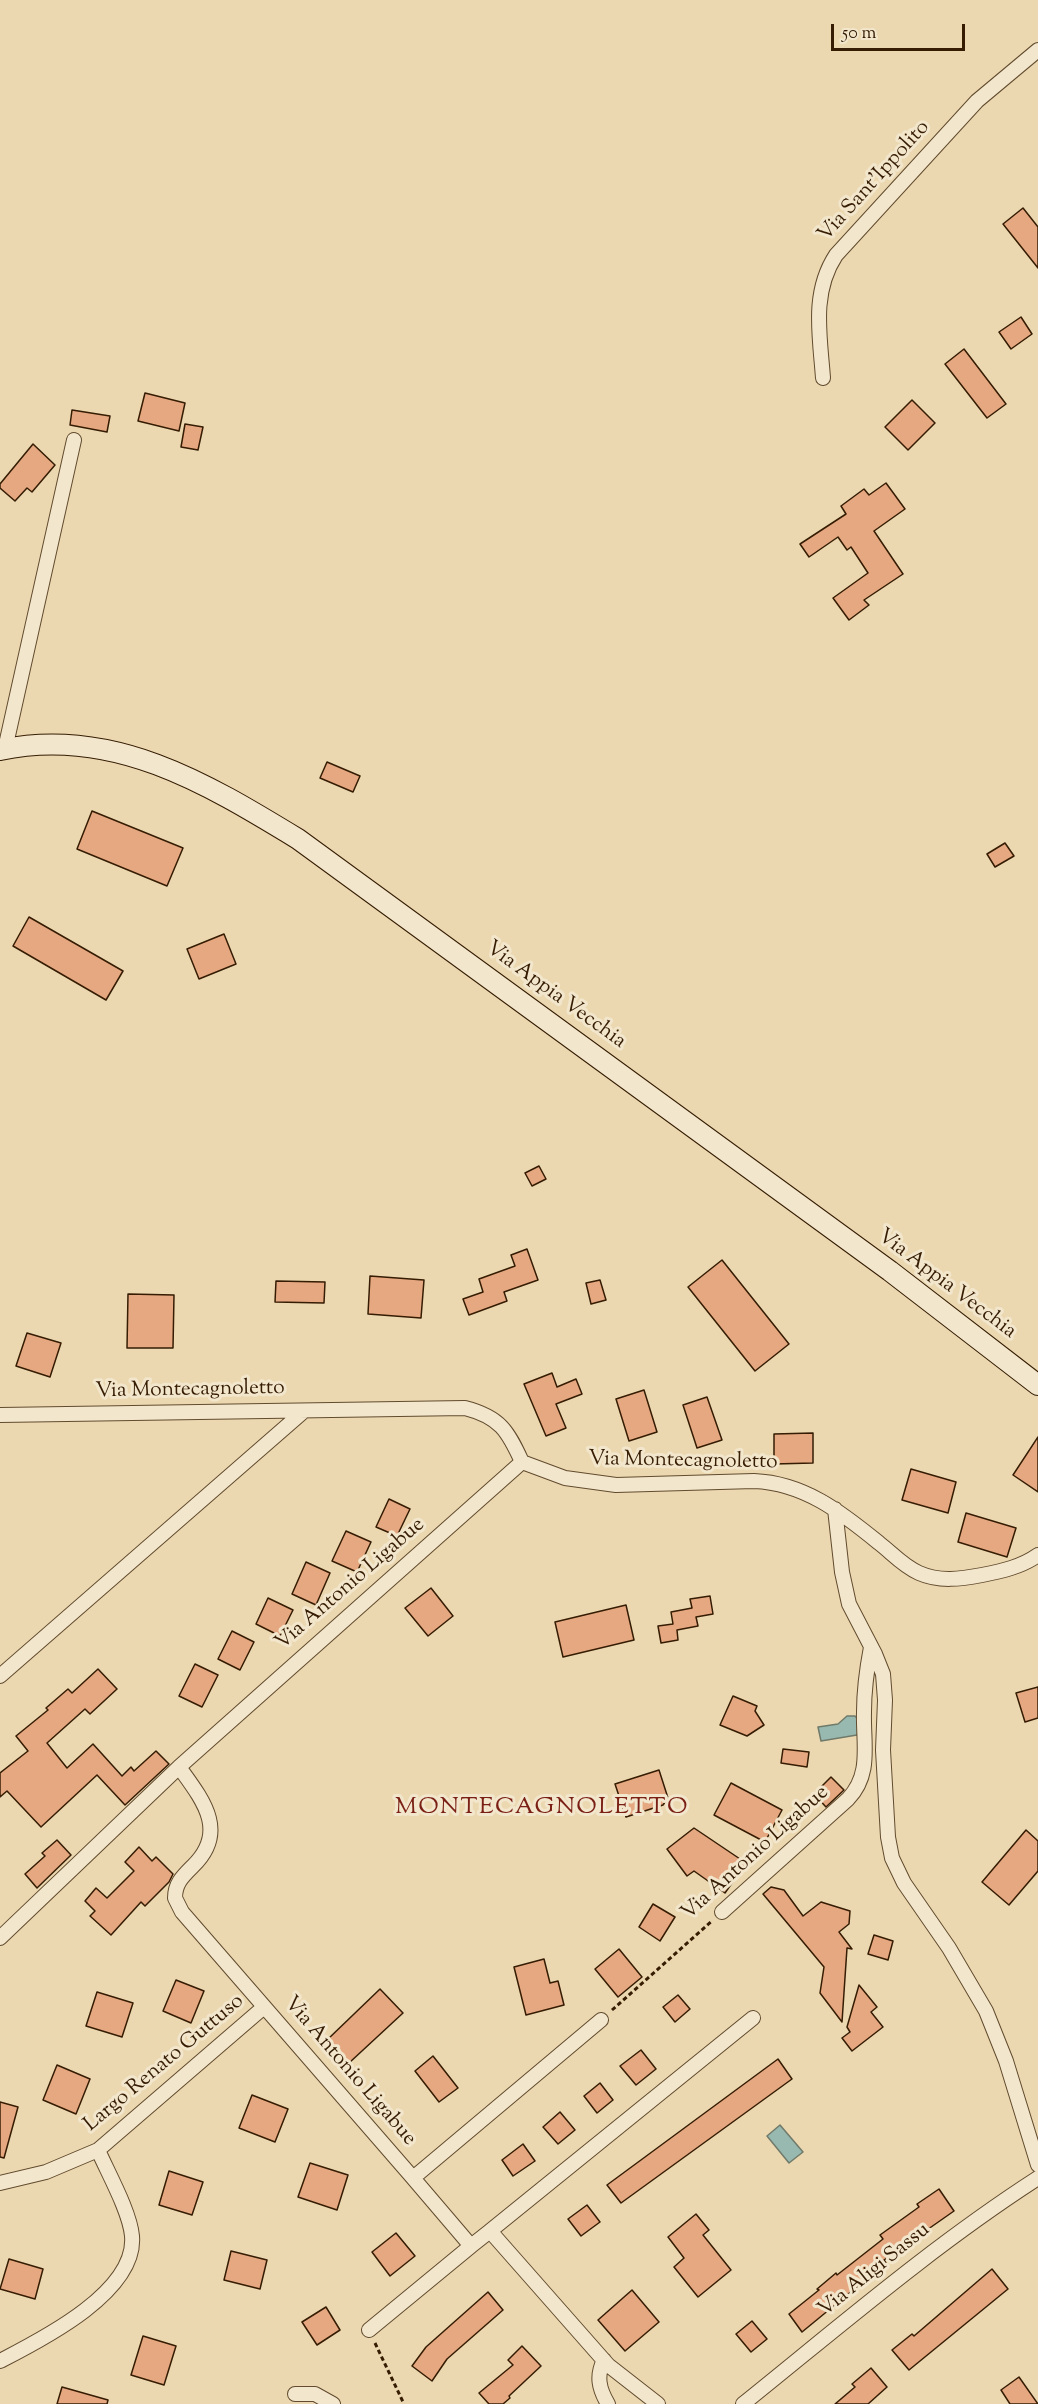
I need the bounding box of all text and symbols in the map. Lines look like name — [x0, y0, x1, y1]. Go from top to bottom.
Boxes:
scale bar — [834, 12, 968, 50]
text: 50 m — [842, 21, 876, 47]
street label: Via Sant'Ippolito — [814, 116, 936, 248]
street label: Via Appia Vecchia — [480, 937, 630, 1055]
street label: Via Appia Vecchia — [872, 1225, 1020, 1345]
street label: Via Montecagnoletto — [95, 1377, 285, 1405]
street label: Via Montecagnoletto — [588, 1448, 778, 1476]
street label: Via Antonio Ligabue — [271, 1513, 431, 1657]
street label: Via Antonio Ligabue — [677, 1781, 835, 1927]
district label: MONTECAGNOLETTO — [395, 1795, 689, 1823]
street label: Largo Renato Guttuso — [80, 1990, 250, 2138]
street label: Via Antonio Ligabue — [277, 1992, 421, 2152]
street label: Via Aligi Sassu — [814, 2218, 936, 2324]

